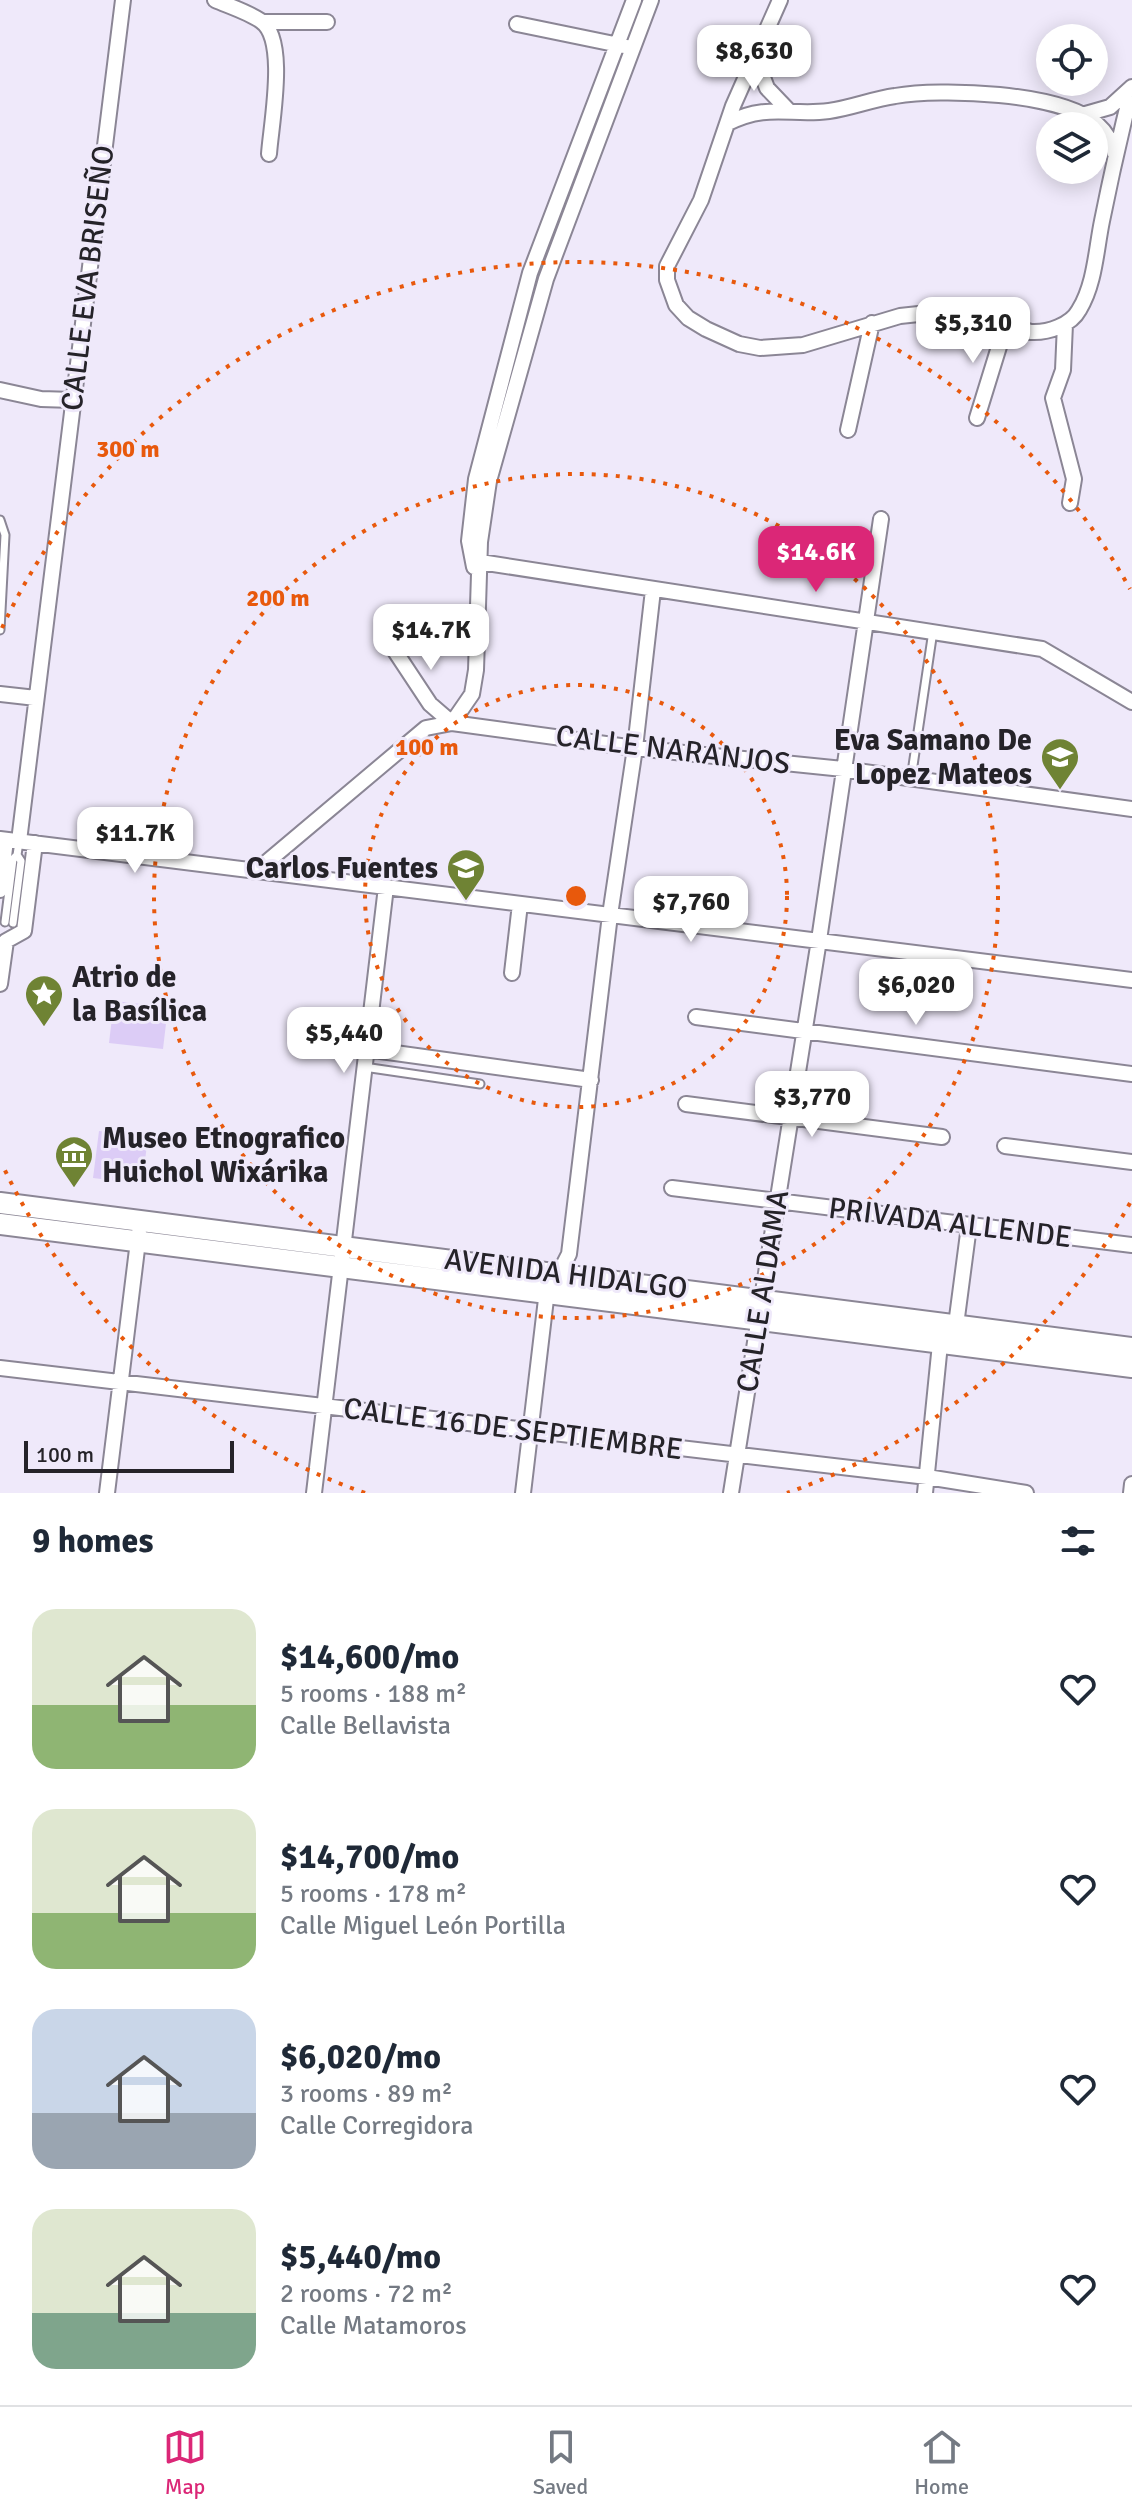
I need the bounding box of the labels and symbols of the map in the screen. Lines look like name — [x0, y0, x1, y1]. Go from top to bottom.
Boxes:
pin: $8,630 — [689, 25, 819, 93]
street label: CALLE EVA BRISEÑO — [53, 143, 123, 413]
pin: $5,310 — [908, 297, 1038, 365]
text: 300 m — [96, 434, 160, 464]
pin: $14.6K — [751, 526, 881, 594]
text: 200 m — [246, 583, 310, 613]
pin: $14.7K — [366, 604, 496, 672]
street label: CALLE NARANJOS — [554, 717, 792, 783]
place label: Eva Samano De Lopez Mateos — [834, 722, 1032, 793]
text: 100 m — [395, 732, 459, 762]
school or university icon: Eva Samano De Lopez Mateos — [1039, 736, 1081, 791]
pin: $11.7K — [70, 807, 200, 875]
school or university icon: Carlos Fuentes — [445, 847, 487, 902]
place label: Carlos Fuentes — [246, 850, 438, 887]
pin: $7,760 — [626, 876, 756, 944]
centre of rings — [562, 882, 590, 910]
place label: Atrio de la Basílica — [72, 959, 207, 1030]
pin: $6,020 — [851, 959, 981, 1027]
place icon: Atrio de la Basílica — [23, 973, 65, 1028]
pin: $5,440 — [279, 1007, 409, 1075]
pin: $3,770 — [747, 1071, 877, 1139]
place label: Museo Etnografico Huichol Wixárika — [102, 1120, 345, 1191]
museum icon: Museo Etnografico Huichol Wixárika — [53, 1134, 95, 1189]
street label: CALLE ALDAMA — [729, 1187, 797, 1395]
street label: PRIVADA ALLENDE — [826, 1190, 1074, 1256]
street label: AVENIDA HIDALGO — [442, 1241, 690, 1307]
street label: CALLE 16 DE SEPTIEMBRE — [341, 1390, 685, 1468]
scale bar — [24, 1437, 234, 1473]

